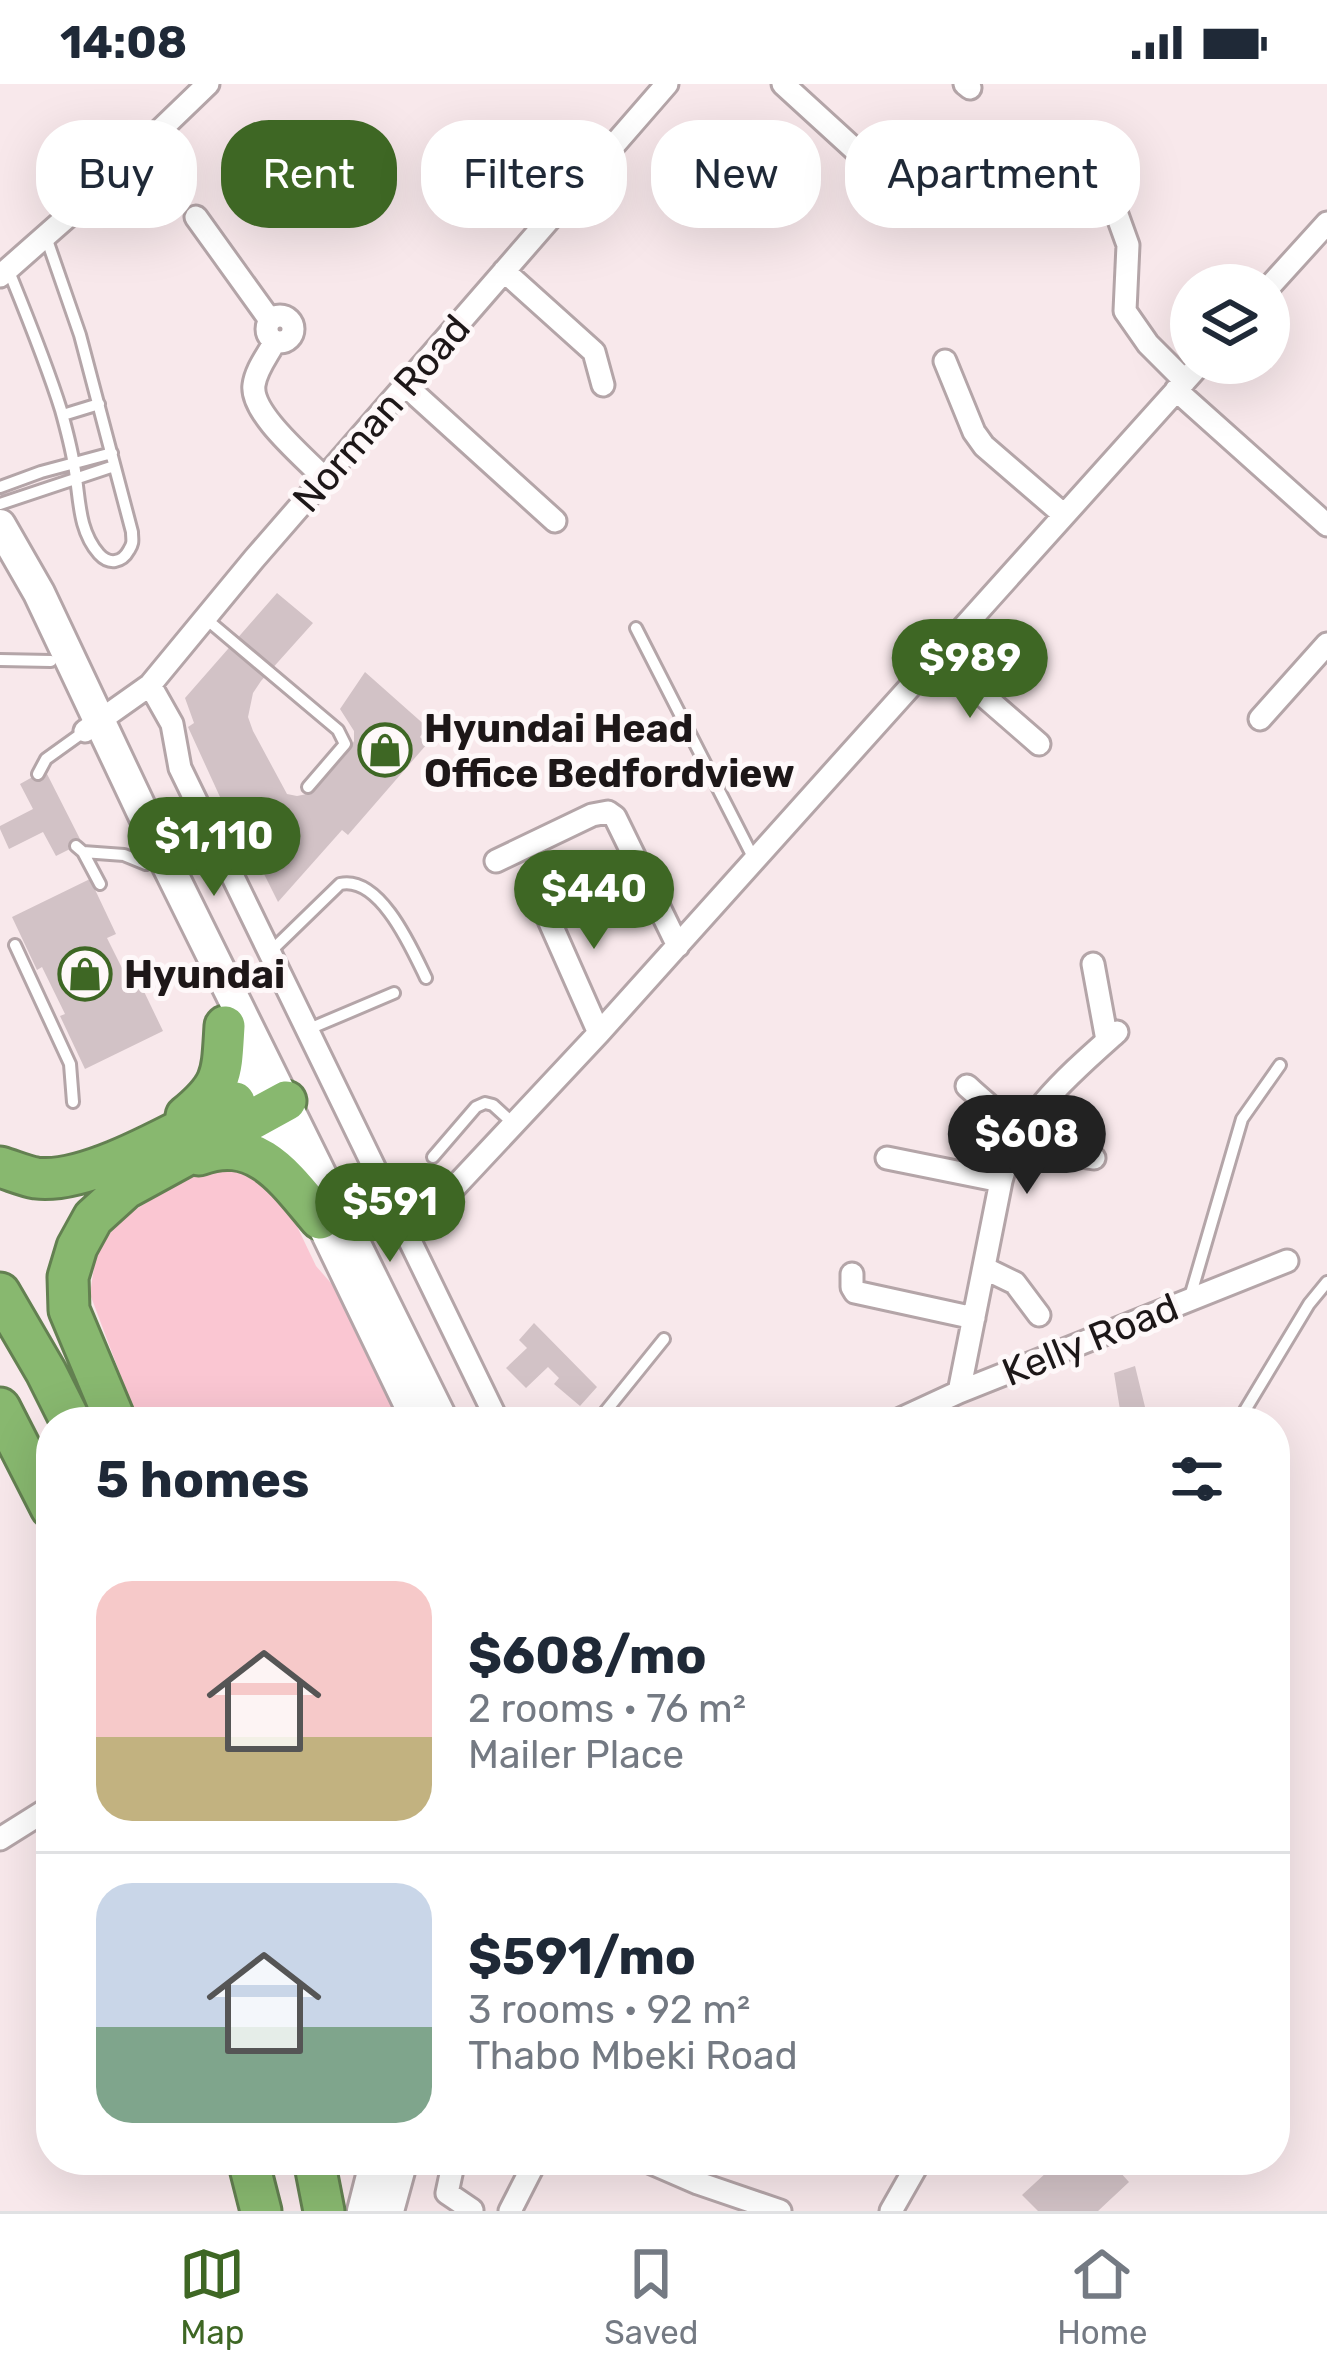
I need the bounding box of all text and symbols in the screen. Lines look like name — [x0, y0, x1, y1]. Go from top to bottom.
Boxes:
text: 14:08 — [60, 16, 187, 69]
chip: Buy — [36, 120, 197, 228]
chip: Rent — [221, 120, 397, 228]
chip: Filters — [421, 120, 627, 228]
chip: New — [651, 120, 821, 228]
chip: Apartment — [845, 120, 1140, 228]
map controls — [1170, 264, 1290, 384]
button: layers — [1170, 264, 1290, 384]
street label: Norman Road — [284, 306, 480, 522]
pin: $989 — [899, 619, 1041, 721]
text: $989 — [919, 635, 1021, 681]
place label: Hyundai Head Office Bedfordview — [424, 706, 795, 797]
shop icon: Hyundai Head Office Bedfordview — [357, 722, 413, 778]
pin: $1,110 — [116, 797, 312, 899]
text: $1,110 — [154, 813, 274, 859]
pin: $440 — [523, 850, 665, 952]
text: $440 — [541, 866, 647, 912]
shop icon: Hyundai — [57, 946, 113, 1002]
place label: Hyundai — [124, 952, 285, 998]
pin: $608 — [956, 1095, 1098, 1197]
text: $608 — [975, 1111, 1079, 1157]
pin: $591 — [319, 1163, 461, 1265]
text: $591 — [342, 1179, 438, 1225]
street label: Kelly Road — [996, 1284, 1185, 1396]
icon: filters — [1164, 1446, 1230, 1512]
text: 5 homes — [96, 1449, 309, 1510]
text: $608/mo — [468, 1625, 707, 1686]
icon: home — [192, 1629, 336, 1773]
text: 2 rooms · 76 m² — [468, 1686, 746, 1732]
text: Mailer Place — [468, 1732, 684, 1778]
text: $591/mo — [468, 1926, 696, 1987]
icon: home — [192, 1931, 336, 2075]
text: 3 rooms · 92 m² — [468, 1987, 750, 2033]
text: Thabo Mbeki Road — [468, 2033, 798, 2079]
tab: Map — [179, 2241, 245, 2352]
tab: Saved — [604, 2241, 698, 2352]
tab: Home — [1057, 2241, 1148, 2352]

